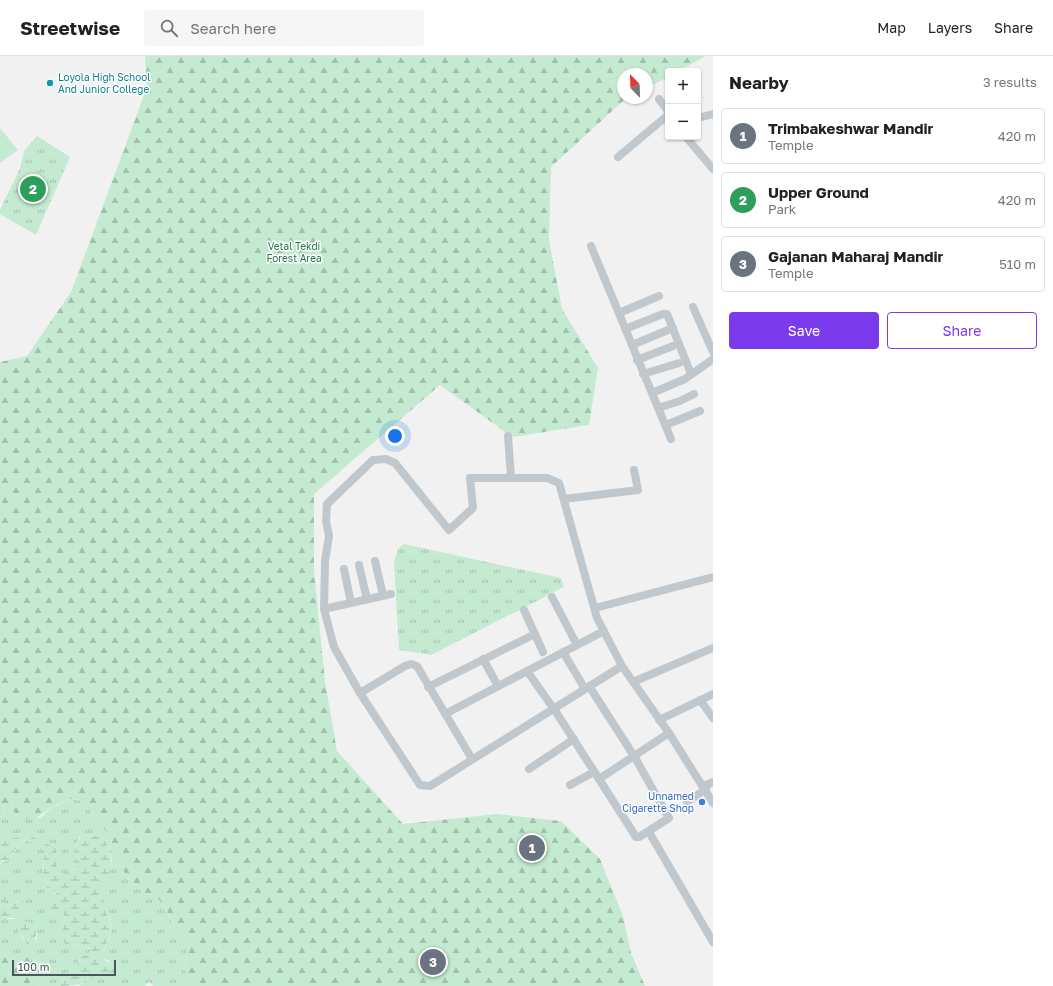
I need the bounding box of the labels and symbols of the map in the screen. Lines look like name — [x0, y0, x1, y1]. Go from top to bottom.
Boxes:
north arrow — [617, 68, 653, 104]
place label: Loyola High School And Junior College — [58, 71, 150, 95]
marker: Loyola High School And Junior College — [45, 78, 55, 88]
pin: 2 — [20, 174, 46, 204]
park label: Vetal Tekdi Forest Area — [266, 240, 322, 264]
your location — [385, 426, 405, 446]
place label: Unnamed Cigarette Shop — [622, 790, 694, 814]
marker: Unnamed Cigarette Shop — [697, 797, 707, 807]
pin: 1 — [519, 833, 545, 863]
pin: 3 — [420, 947, 446, 977]
scale bar — [12, 958, 116, 977]

